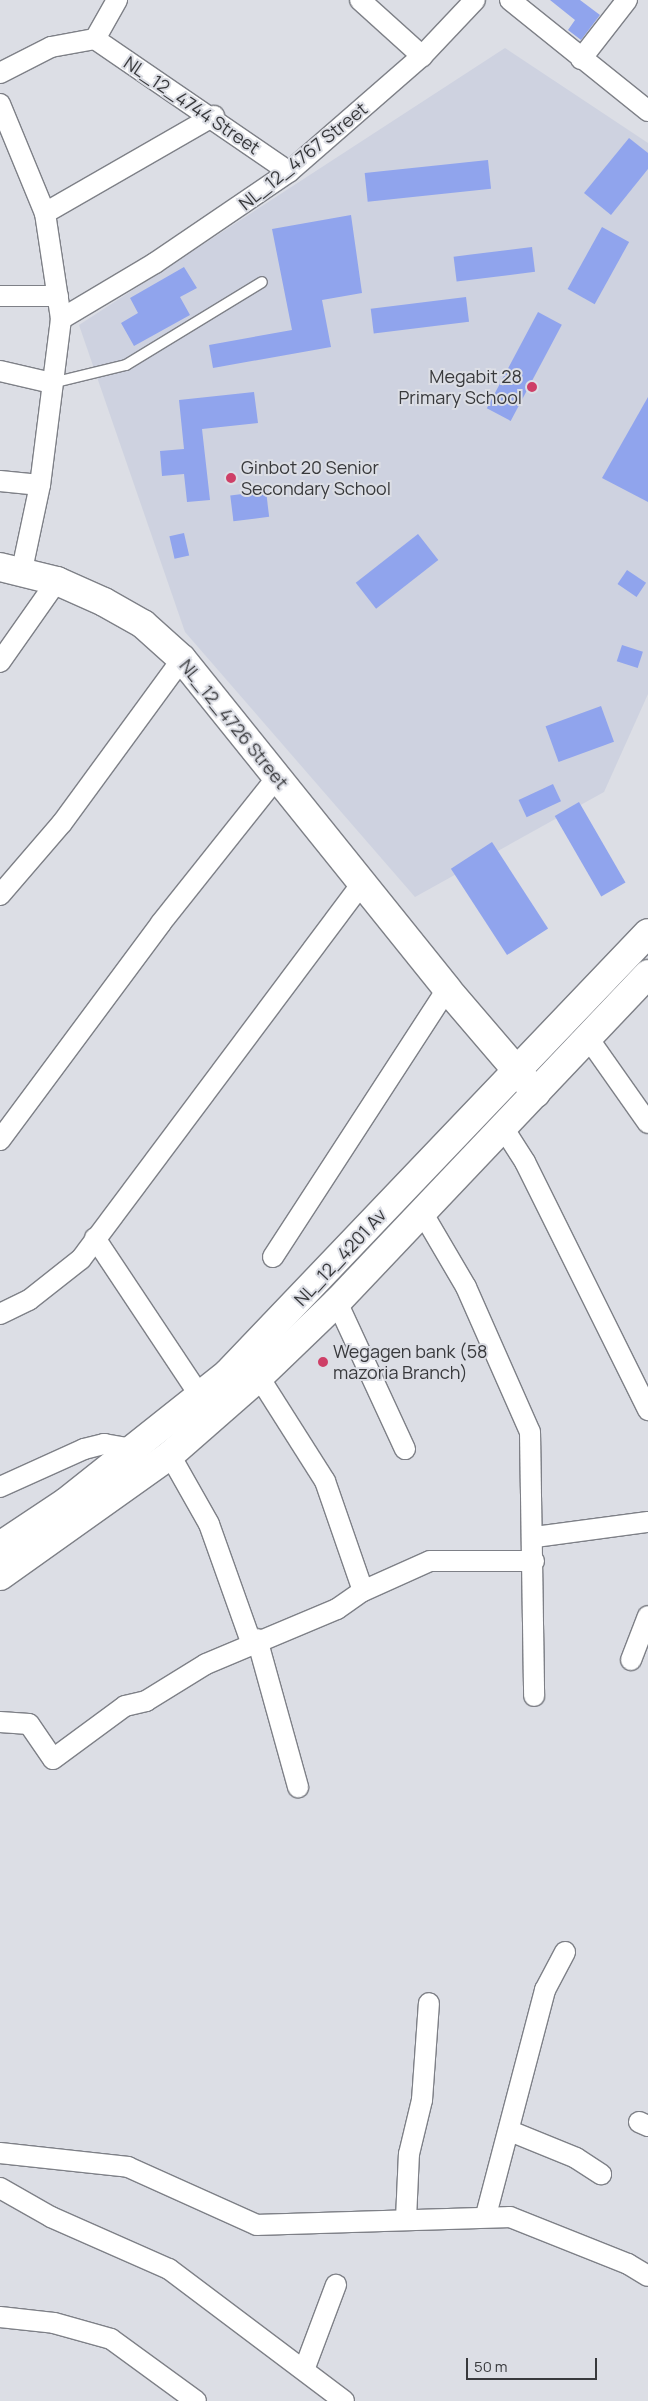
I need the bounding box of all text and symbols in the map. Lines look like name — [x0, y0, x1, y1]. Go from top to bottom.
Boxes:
street label: NL_12_4744 Street — [120, 51, 264, 159]
street label: NL_12_4767 Street — [234, 98, 372, 214]
place label: Megabit 28 Primary School — [398, 366, 522, 408]
marker: Megabit 28 Primary School — [526, 381, 538, 393]
place label: Ginbot 20 Senior Secondary School — [241, 457, 391, 499]
marker: Ginbot 20 Senior Secondary School — [225, 472, 237, 484]
street label: NL_12_4726 Street — [175, 655, 293, 793]
street label: NL_12_4201 Av — [290, 1204, 390, 1310]
place label: Wegagen bank (58 mazoria Branch) — [333, 1341, 488, 1384]
marker: Wegagen bank (58 mazoria Branch) — [317, 1356, 329, 1368]
scale bar — [468, 2348, 599, 2380]
text: 50 m — [474, 2356, 508, 2377]

